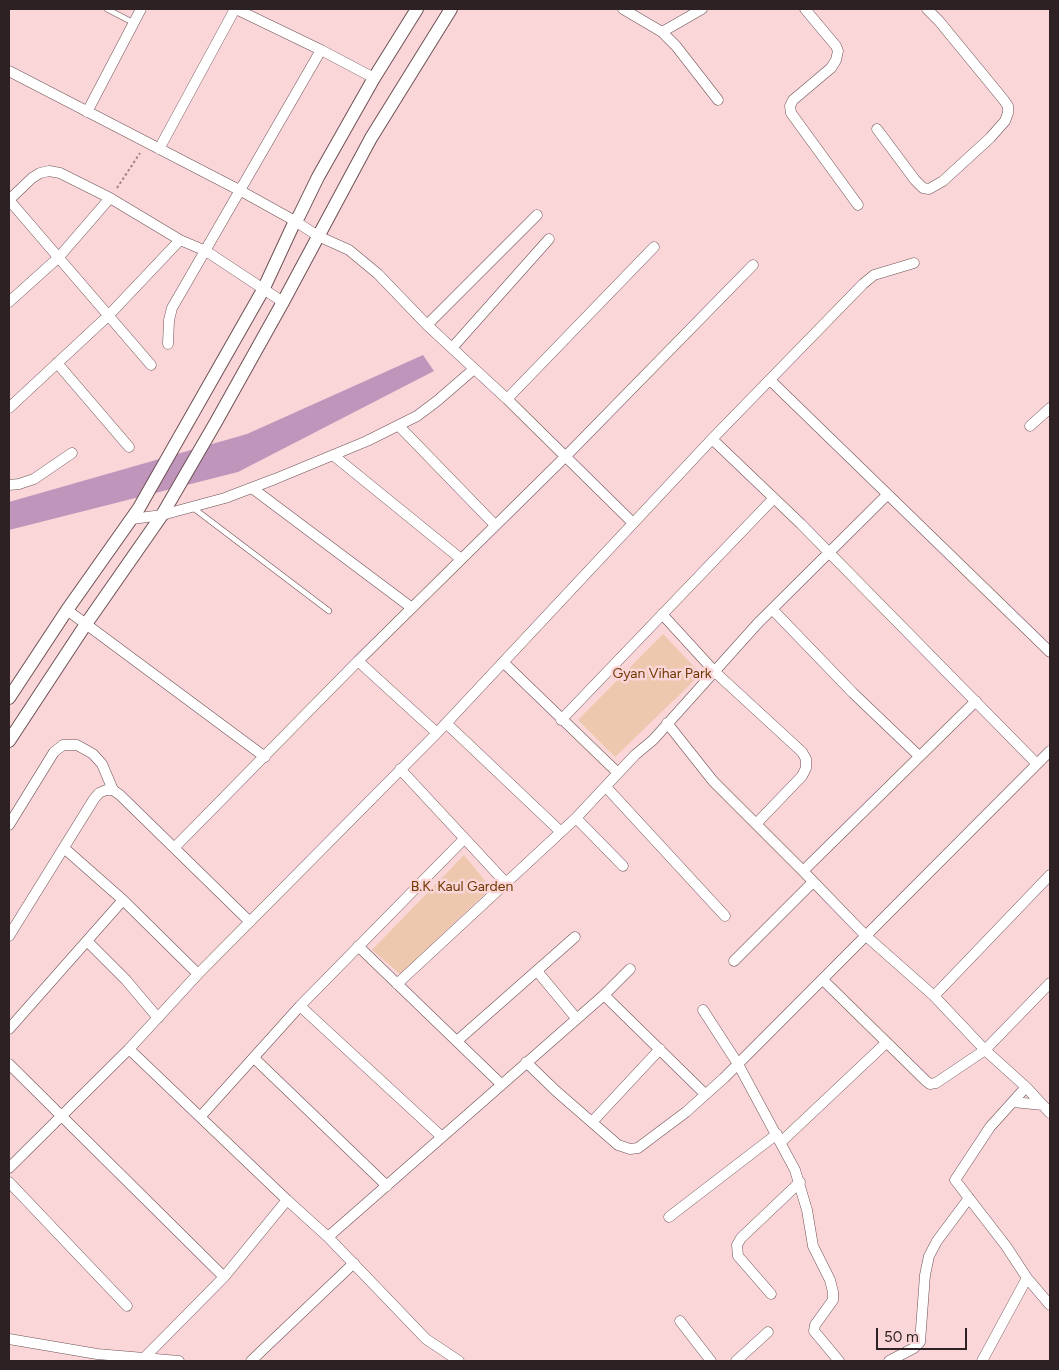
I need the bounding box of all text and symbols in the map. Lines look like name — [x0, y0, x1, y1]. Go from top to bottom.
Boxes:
park label: Gyan Vihar Park — [613, 666, 711, 682]
park label: B.K. Kaul Garden — [411, 879, 513, 895]
scale bar — [879, 1318, 970, 1350]
text: 50 m — [884, 1328, 919, 1346]

